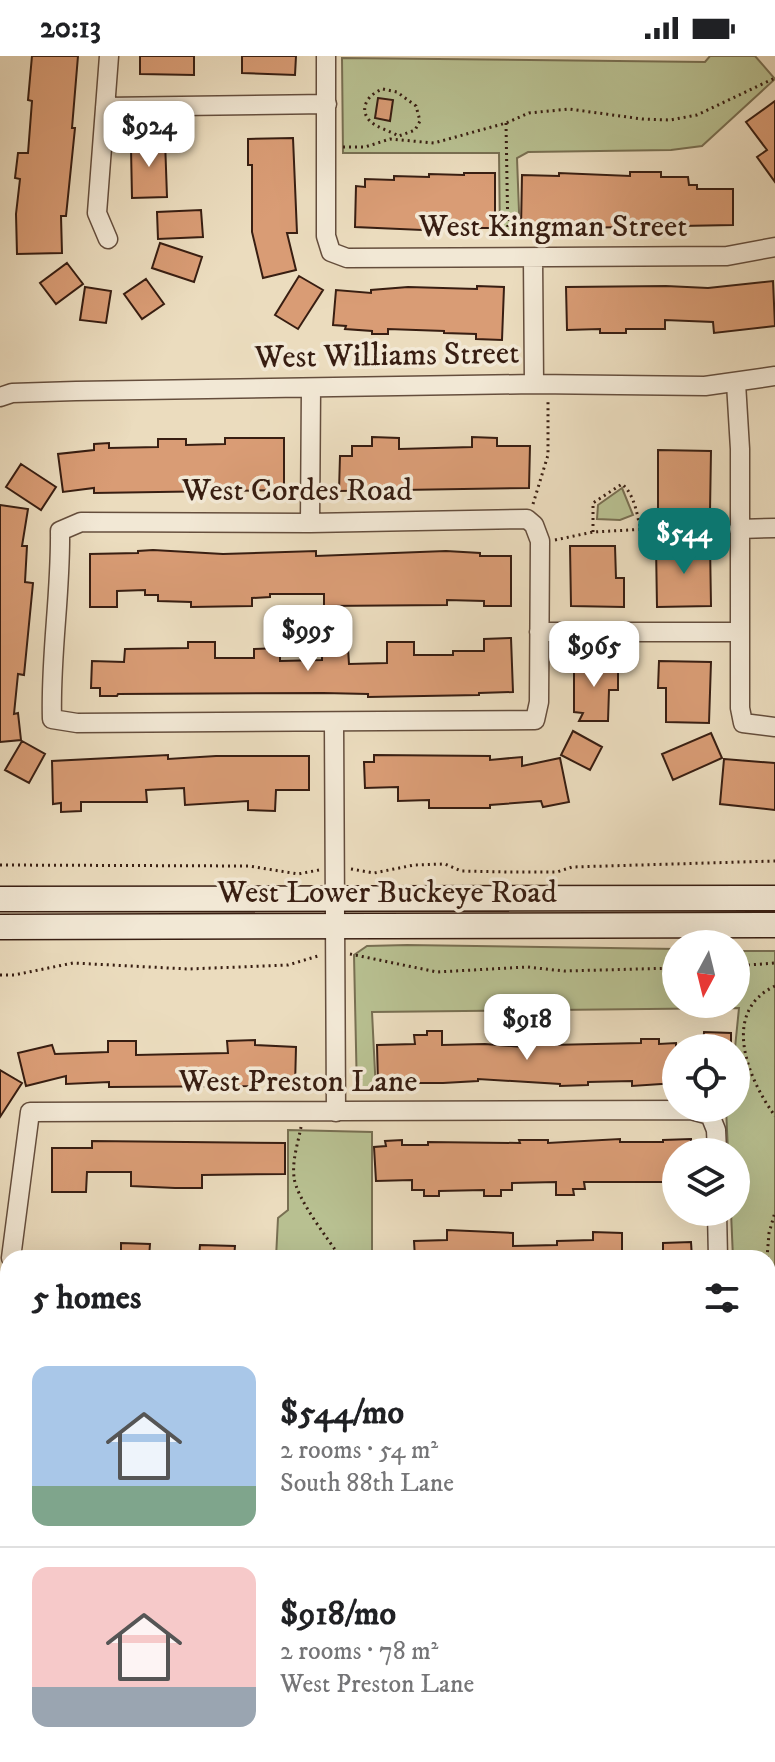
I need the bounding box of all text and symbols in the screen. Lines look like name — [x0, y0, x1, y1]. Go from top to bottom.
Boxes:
text: 20:13 — [40, 10, 101, 47]
pin: $924 — [102, 101, 196, 169]
text: $924 — [122, 110, 176, 143]
street label: West Kingman Street — [418, 207, 687, 247]
street label: West Williams Street — [253, 334, 520, 378]
street label: West Cordes Road — [181, 471, 412, 511]
pin: $544 — [637, 508, 731, 576]
text: $544 — [656, 517, 712, 550]
pin: $995 — [261, 605, 355, 673]
text: $995 — [281, 614, 335, 647]
pin: $965 — [547, 621, 641, 689]
text: $965 — [567, 630, 621, 663]
street label: West Lower Buckeye Road — [216, 873, 557, 913]
north arrow — [662, 930, 750, 1018]
map controls — [662, 930, 750, 1226]
pin: $918 — [480, 994, 574, 1062]
text: $918 — [502, 1003, 552, 1036]
button: locate — [662, 1034, 750, 1122]
street label: West Preston Lane — [177, 1062, 418, 1102]
button: layers — [662, 1138, 750, 1226]
icon: filters — [700, 1276, 744, 1320]
text: 5 homes — [32, 1277, 141, 1319]
text: $544/mo — [280, 1392, 404, 1434]
icon: home — [96, 1398, 192, 1494]
text: 2 rooms · 54 m² — [280, 1434, 438, 1467]
text: South 88th Lane — [280, 1467, 454, 1500]
text: $918/mo — [280, 1593, 396, 1635]
icon: home — [96, 1599, 192, 1695]
text: 2 rooms · 78 m² — [280, 1635, 438, 1668]
text: West Preston Lane — [280, 1668, 474, 1701]

